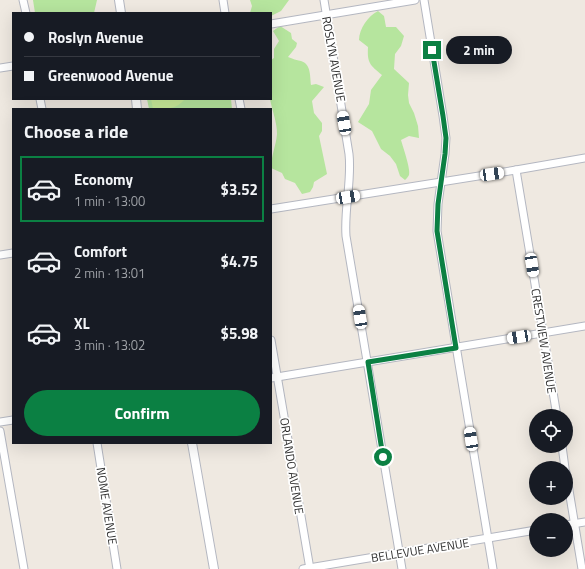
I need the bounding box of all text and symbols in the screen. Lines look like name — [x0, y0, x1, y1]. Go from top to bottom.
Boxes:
street label: ROSLYN AVENUE — [317, 15, 351, 104]
text: Roslyn Avenue — [48, 26, 143, 49]
callout: 2 min — [446, 36, 512, 64]
text: 2 min — [463, 40, 495, 60]
route end — [423, 41, 441, 59]
text: Greenwood Avenue — [48, 64, 173, 87]
car — [336, 110, 352, 136]
text: Choose a ride — [24, 118, 128, 145]
car — [479, 166, 505, 182]
text: Economy — [74, 168, 133, 191]
icon: car — [26, 171, 62, 207]
text: $3.52 — [221, 178, 258, 201]
car — [335, 189, 361, 205]
text: 1 min · 13:00 — [74, 191, 145, 211]
text: Comfort — [74, 240, 127, 263]
icon: car — [26, 243, 62, 279]
text: $4.75 — [221, 250, 258, 273]
car — [524, 252, 540, 278]
text: 2 min · 13:01 — [74, 263, 145, 283]
street label: CRESTVIEW AVENUE — [526, 287, 562, 395]
car — [352, 304, 368, 330]
text: XL — [74, 312, 90, 335]
icon: car — [26, 315, 62, 351]
text: $5.98 — [221, 322, 258, 345]
car — [506, 329, 532, 345]
text: 3 min · 13:02 — [74, 335, 145, 355]
button: Confirm — [24, 390, 260, 436]
map controls — [529, 409, 573, 557]
button: locate — [529, 409, 573, 453]
street label: ORLANDO AVENUE — [275, 416, 309, 516]
car — [463, 426, 479, 452]
route start — [374, 448, 392, 466]
button: + — [529, 461, 573, 505]
street label: NOME AVENUE — [91, 466, 123, 547]
button: − — [529, 513, 573, 557]
street label: BELLEVUE AVENUE — [370, 533, 471, 567]

